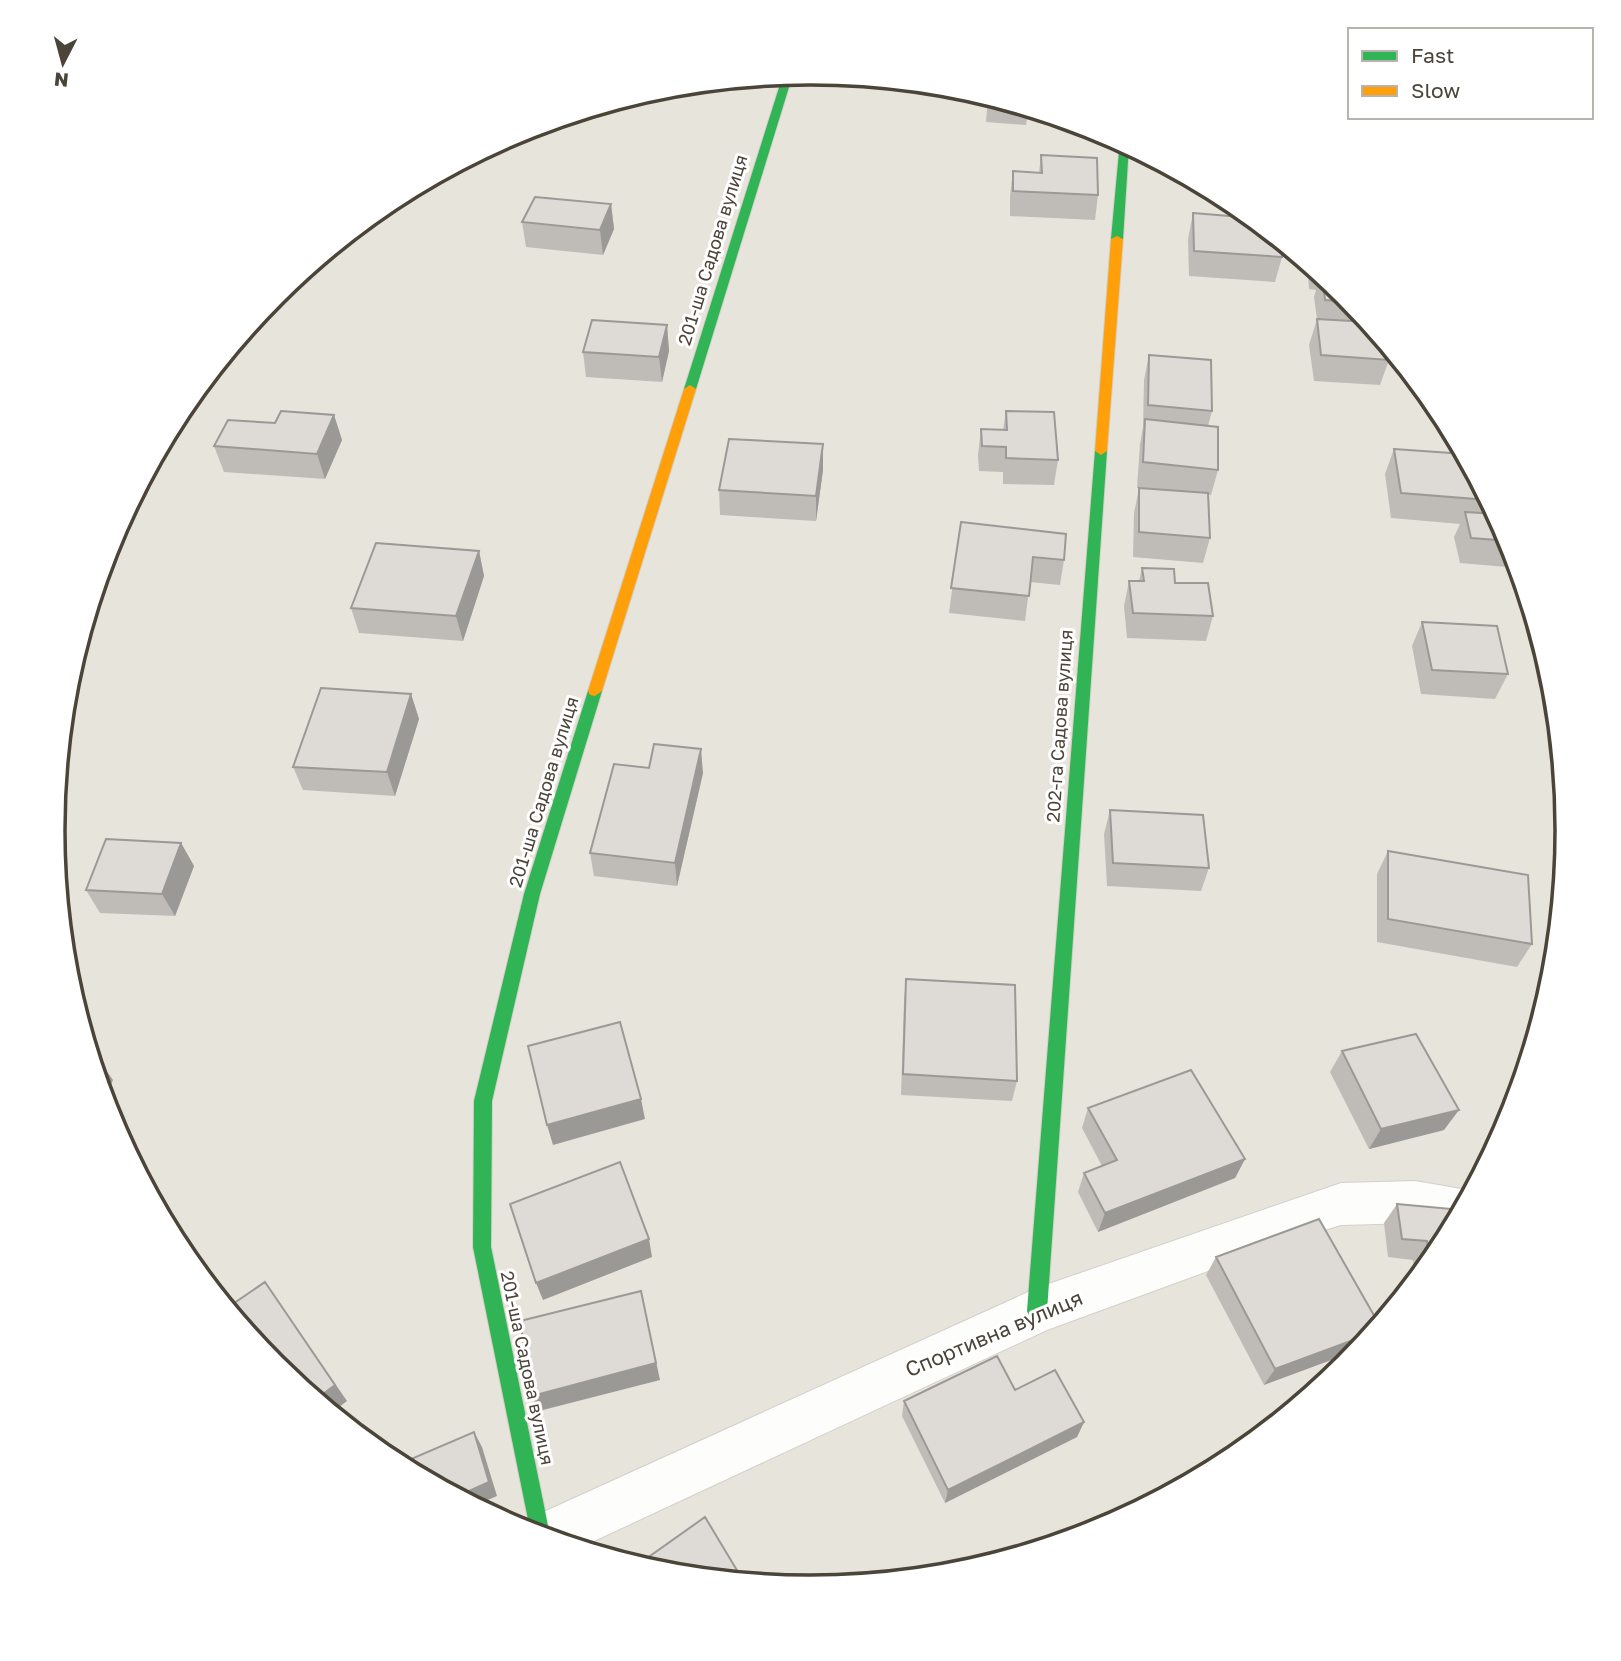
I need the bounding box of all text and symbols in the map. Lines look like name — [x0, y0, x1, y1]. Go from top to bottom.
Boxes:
north arrow — [28, 28, 98, 98]
legend — [1348, 28, 1593, 119]
text: Fast — [1411, 42, 1454, 68]
text: N — [53, 68, 70, 93]
text: Slow — [1411, 77, 1460, 103]
street label: 201-ша Садова вулиця — [673, 152, 752, 348]
street label: 202-га Садова вулиця — [1041, 629, 1077, 823]
street label: 201-ша Садова вулиця — [504, 694, 583, 890]
street label: 201-ша Садова вулиця — [497, 1269, 559, 1467]
street label: Спортивна вулиця — [901, 1284, 1086, 1382]

